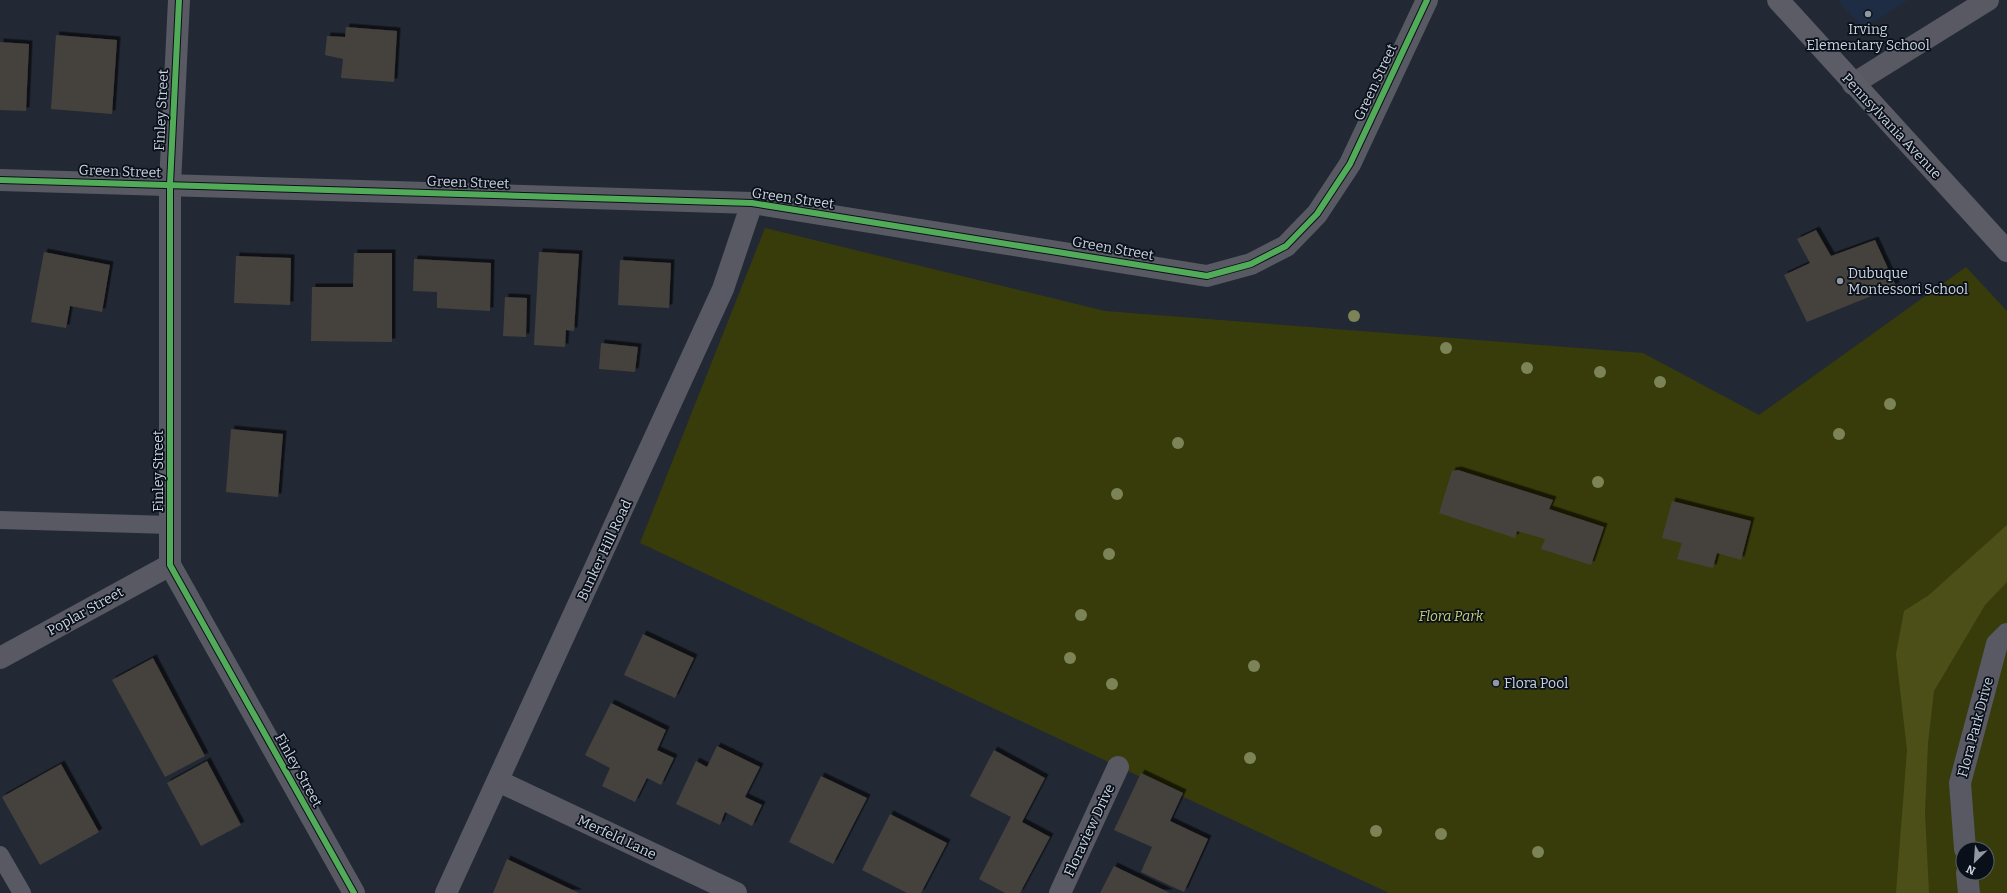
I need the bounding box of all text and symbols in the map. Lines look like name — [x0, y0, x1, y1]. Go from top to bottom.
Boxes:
marker: Irving Elementary School — [1863, 9, 1873, 19]
place label: Irving Elementary School — [1806, 21, 1930, 54]
street label: Green Street — [1350, 41, 1401, 123]
street label: Finley Street — [151, 69, 172, 151]
street label: Pennsylvania Avenue — [1838, 70, 1945, 183]
street label: Green Street — [78, 162, 162, 181]
street label: Green Street — [426, 173, 510, 192]
street label: Green Street — [751, 184, 835, 213]
street label: Green Street — [1071, 233, 1155, 264]
place label: Dubuque Montessori School — [1848, 265, 1968, 298]
marker: Dubuque Montessori School — [1835, 276, 1845, 286]
street label: Finley Street — [150, 430, 167, 512]
street label: Bunker Hill Road — [574, 497, 635, 603]
street label: Poplar Street — [44, 584, 126, 639]
park label: Flora Park — [1419, 608, 1484, 625]
place label: Flora Pool — [1504, 675, 1568, 692]
street label: Flora Park Drive — [1954, 675, 1997, 779]
marker: Flora Pool — [1491, 678, 1501, 688]
street label: Finley Street — [271, 730, 326, 810]
street label: Floraview Drive — [1061, 781, 1118, 879]
street label: Merfeld Lane — [575, 812, 659, 863]
north arrow — [1955, 841, 1995, 881]
text: N — [1964, 862, 1978, 877]

